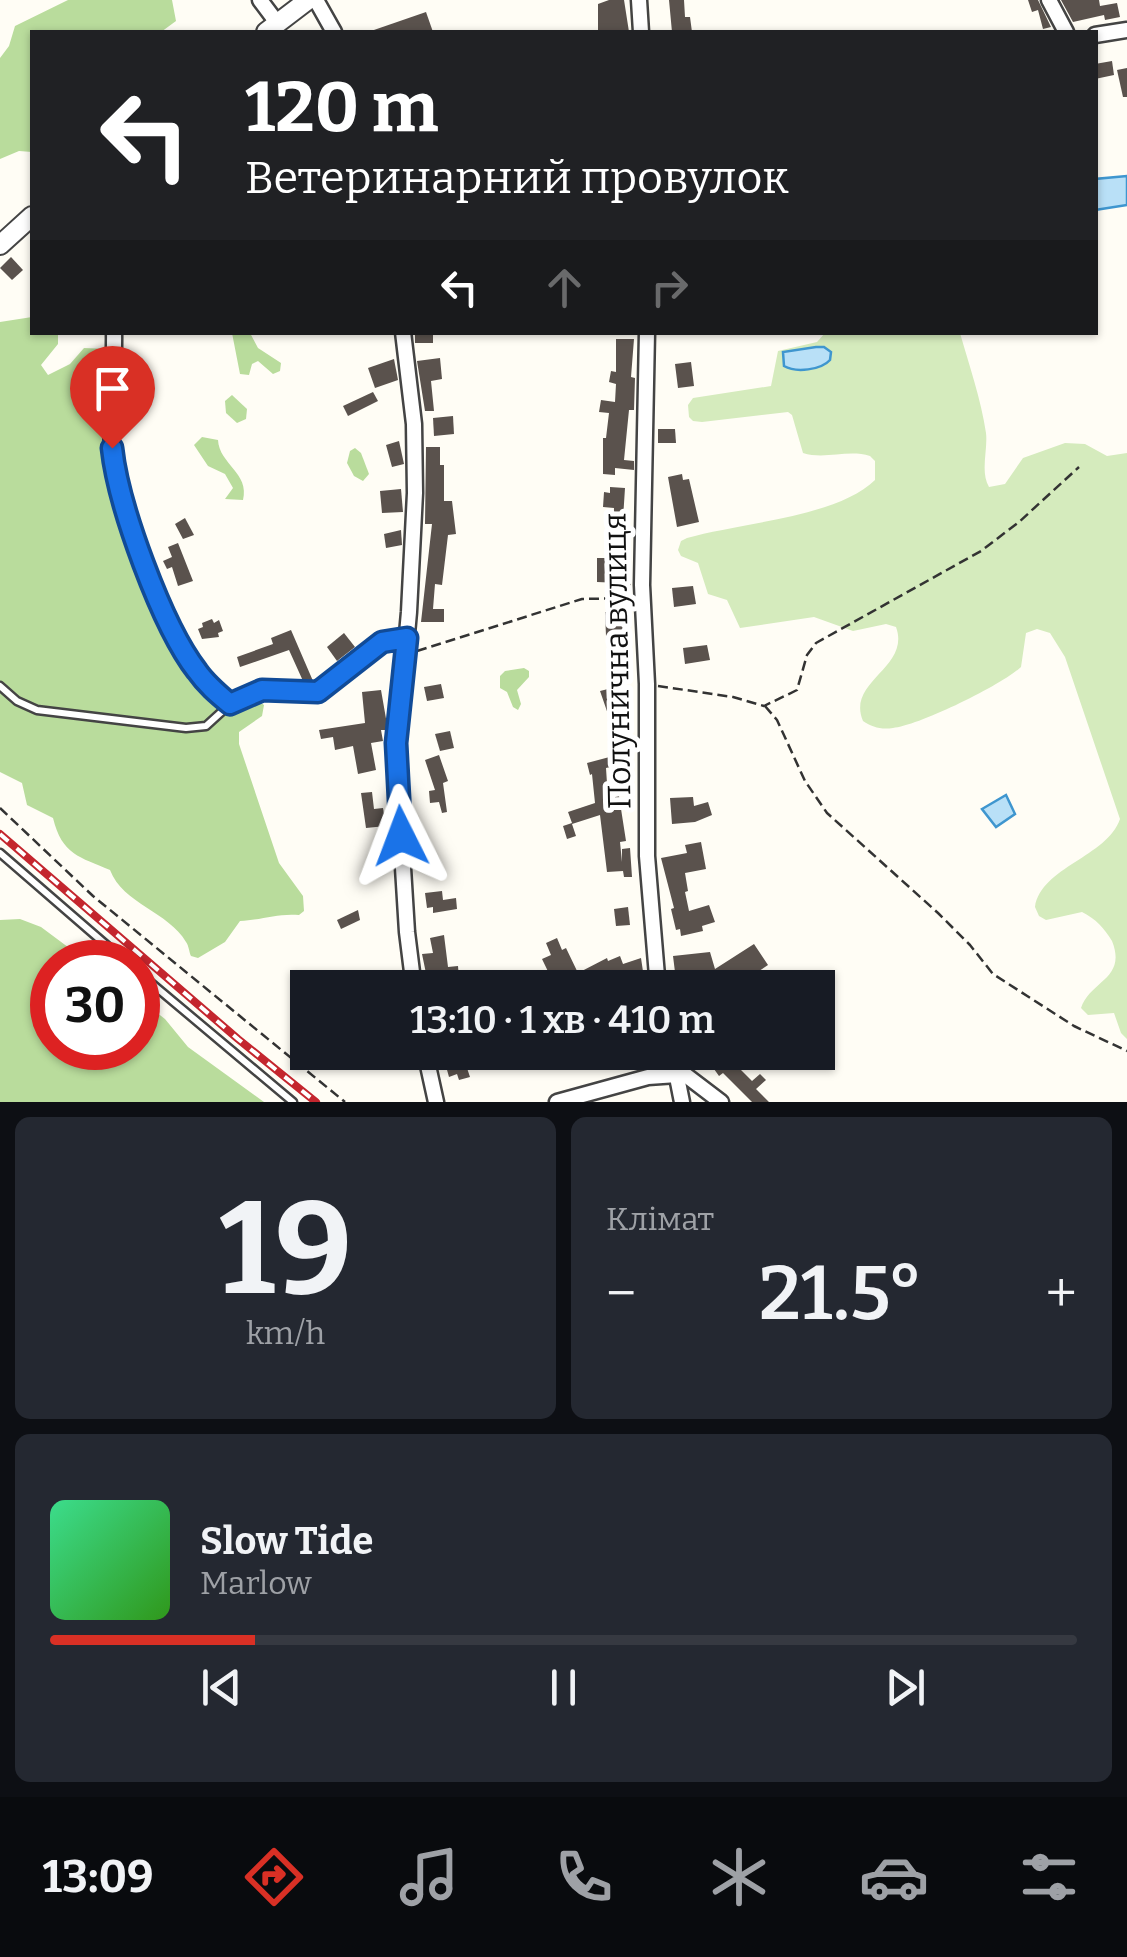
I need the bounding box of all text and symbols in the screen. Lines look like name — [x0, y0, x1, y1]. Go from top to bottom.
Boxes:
text: 120 m — [245, 66, 438, 150]
icon: left — [80, 70, 210, 200]
text: Ветеринарний провулок — [245, 151, 789, 205]
icon: left — [432, 260, 487, 315]
icon: ahead — [537, 260, 592, 315]
icon: right — [642, 260, 697, 315]
pin — [70, 346, 155, 449]
icon: arrive — [85, 361, 140, 416]
street label: Полунична вулиця — [595, 512, 639, 810]
position arrow — [349, 784, 453, 888]
speed limit sign: 30 — [30, 940, 160, 1070]
text: 13:10 · 1 хв · 410 m — [410, 997, 715, 1043]
text: 19 — [219, 1171, 352, 1327]
text: Клімат — [606, 1200, 714, 1238]
text: 21.5° — [759, 1249, 923, 1339]
text: − — [606, 1261, 636, 1327]
text: + — [1046, 1261, 1077, 1327]
text: km/h — [246, 1314, 325, 1352]
text: Slow Tide — [200, 1518, 373, 1564]
text: Marlow — [200, 1564, 312, 1602]
icon: previous — [194, 1660, 249, 1715]
icon: pause — [536, 1660, 591, 1715]
icon: next — [878, 1660, 933, 1715]
icon: directions — [239, 1842, 309, 1912]
icon: music — [394, 1842, 464, 1912]
icon: phone — [549, 1842, 619, 1912]
icon: climate — [704, 1842, 774, 1912]
icon: car — [859, 1842, 929, 1912]
icon: filters — [1014, 1842, 1084, 1912]
text: 13:09 — [43, 1850, 154, 1904]

